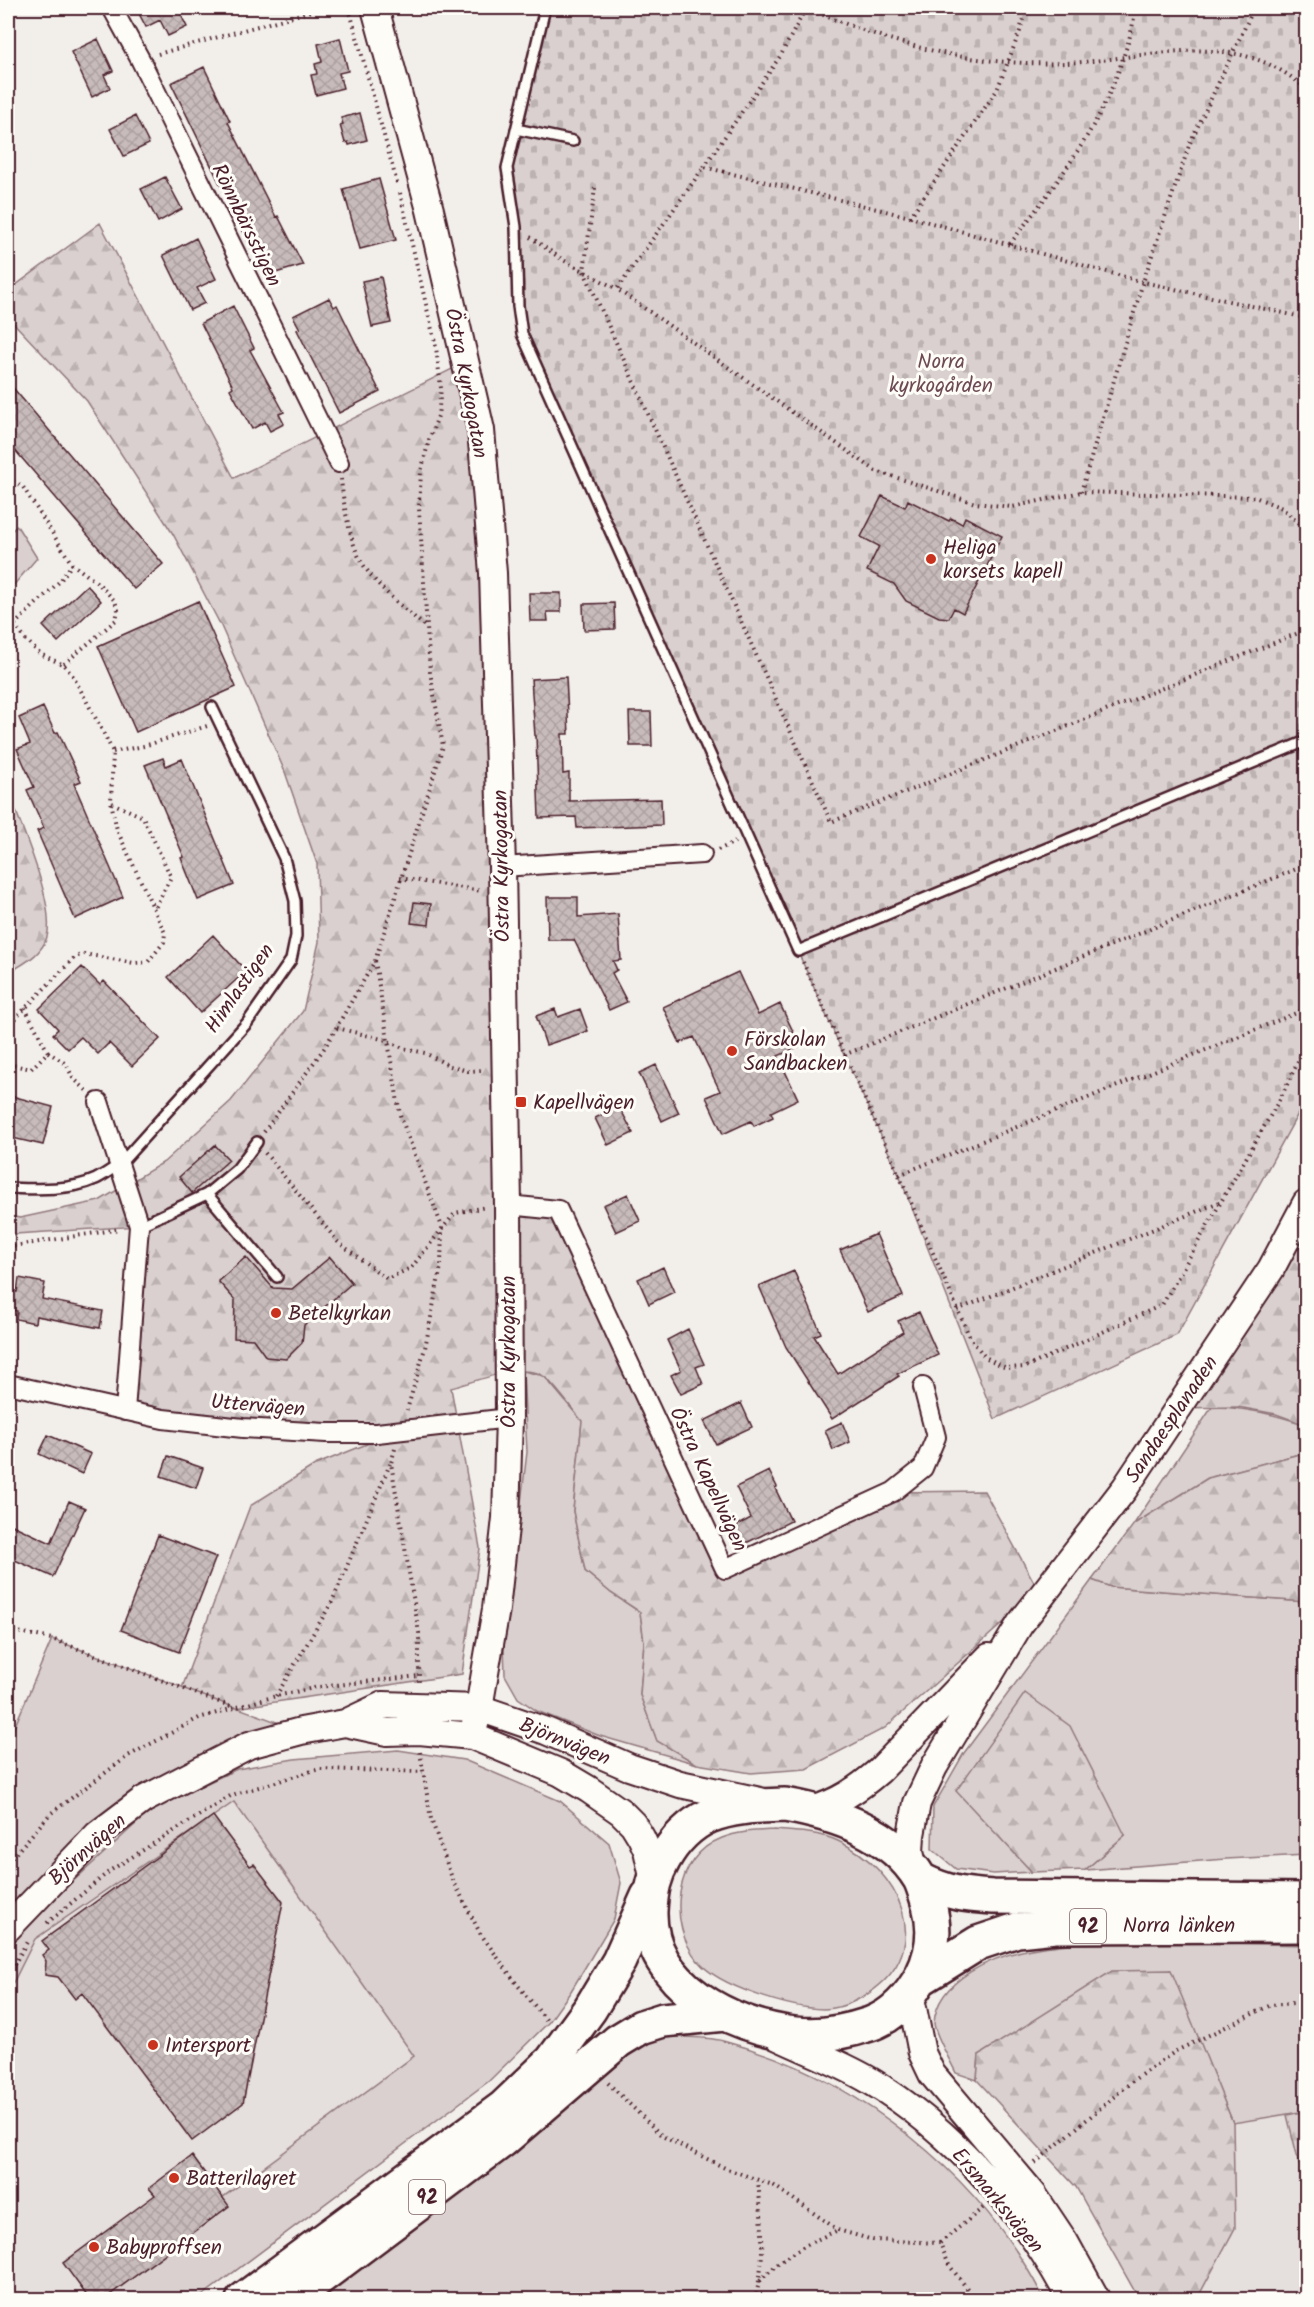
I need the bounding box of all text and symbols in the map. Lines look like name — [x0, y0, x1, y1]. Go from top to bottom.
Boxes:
street label: Rönnbärsstigen — [202, 158, 290, 293]
street label: Östra Kyrkogatan — [435, 305, 496, 461]
park label: Norra kyrkogården — [889, 346, 993, 403]
place label: Heliga korsets kapell — [943, 532, 1063, 589]
marker: Heliga korsets kapell — [924, 552, 938, 566]
street label: Östra Kyrkogatan — [485, 789, 520, 943]
street label: Himlastigen — [197, 937, 283, 1041]
place label: Förskolan Sandbacken — [744, 1024, 847, 1081]
marker: Förskolan Sandbacken — [725, 1044, 739, 1058]
place label: Kapellvägen — [533, 1087, 634, 1120]
marker: Kapellvägen — [514, 1095, 528, 1109]
street label: Östra Kyrkogatan — [493, 1276, 526, 1428]
place label: Betelkyrkan — [288, 1298, 391, 1331]
marker: Betelkyrkan — [269, 1306, 283, 1320]
street label: Sandaesplanaden — [1117, 1349, 1227, 1490]
street label: Uttervägen — [209, 1386, 306, 1427]
street label: Östra Kapellvägen — [660, 1402, 756, 1558]
street label: Björnvägen — [514, 1709, 615, 1776]
street label: Björnvägen — [41, 1806, 135, 1894]
road number: 92 — [1070, 1909, 1106, 1943]
street label: Norra länken — [1123, 1910, 1235, 1943]
place label: Intersport — [165, 2030, 252, 2063]
marker: Intersport — [146, 2038, 160, 2052]
street label: Ersmarksvägen — [942, 2141, 1051, 2261]
place label: Batterilagret — [186, 2163, 297, 2196]
marker: Batterilagret — [167, 2171, 181, 2185]
road number: 92 — [409, 2180, 445, 2214]
place label: Babyproffsen — [106, 2232, 222, 2265]
marker: Babyproffsen — [87, 2240, 101, 2254]

